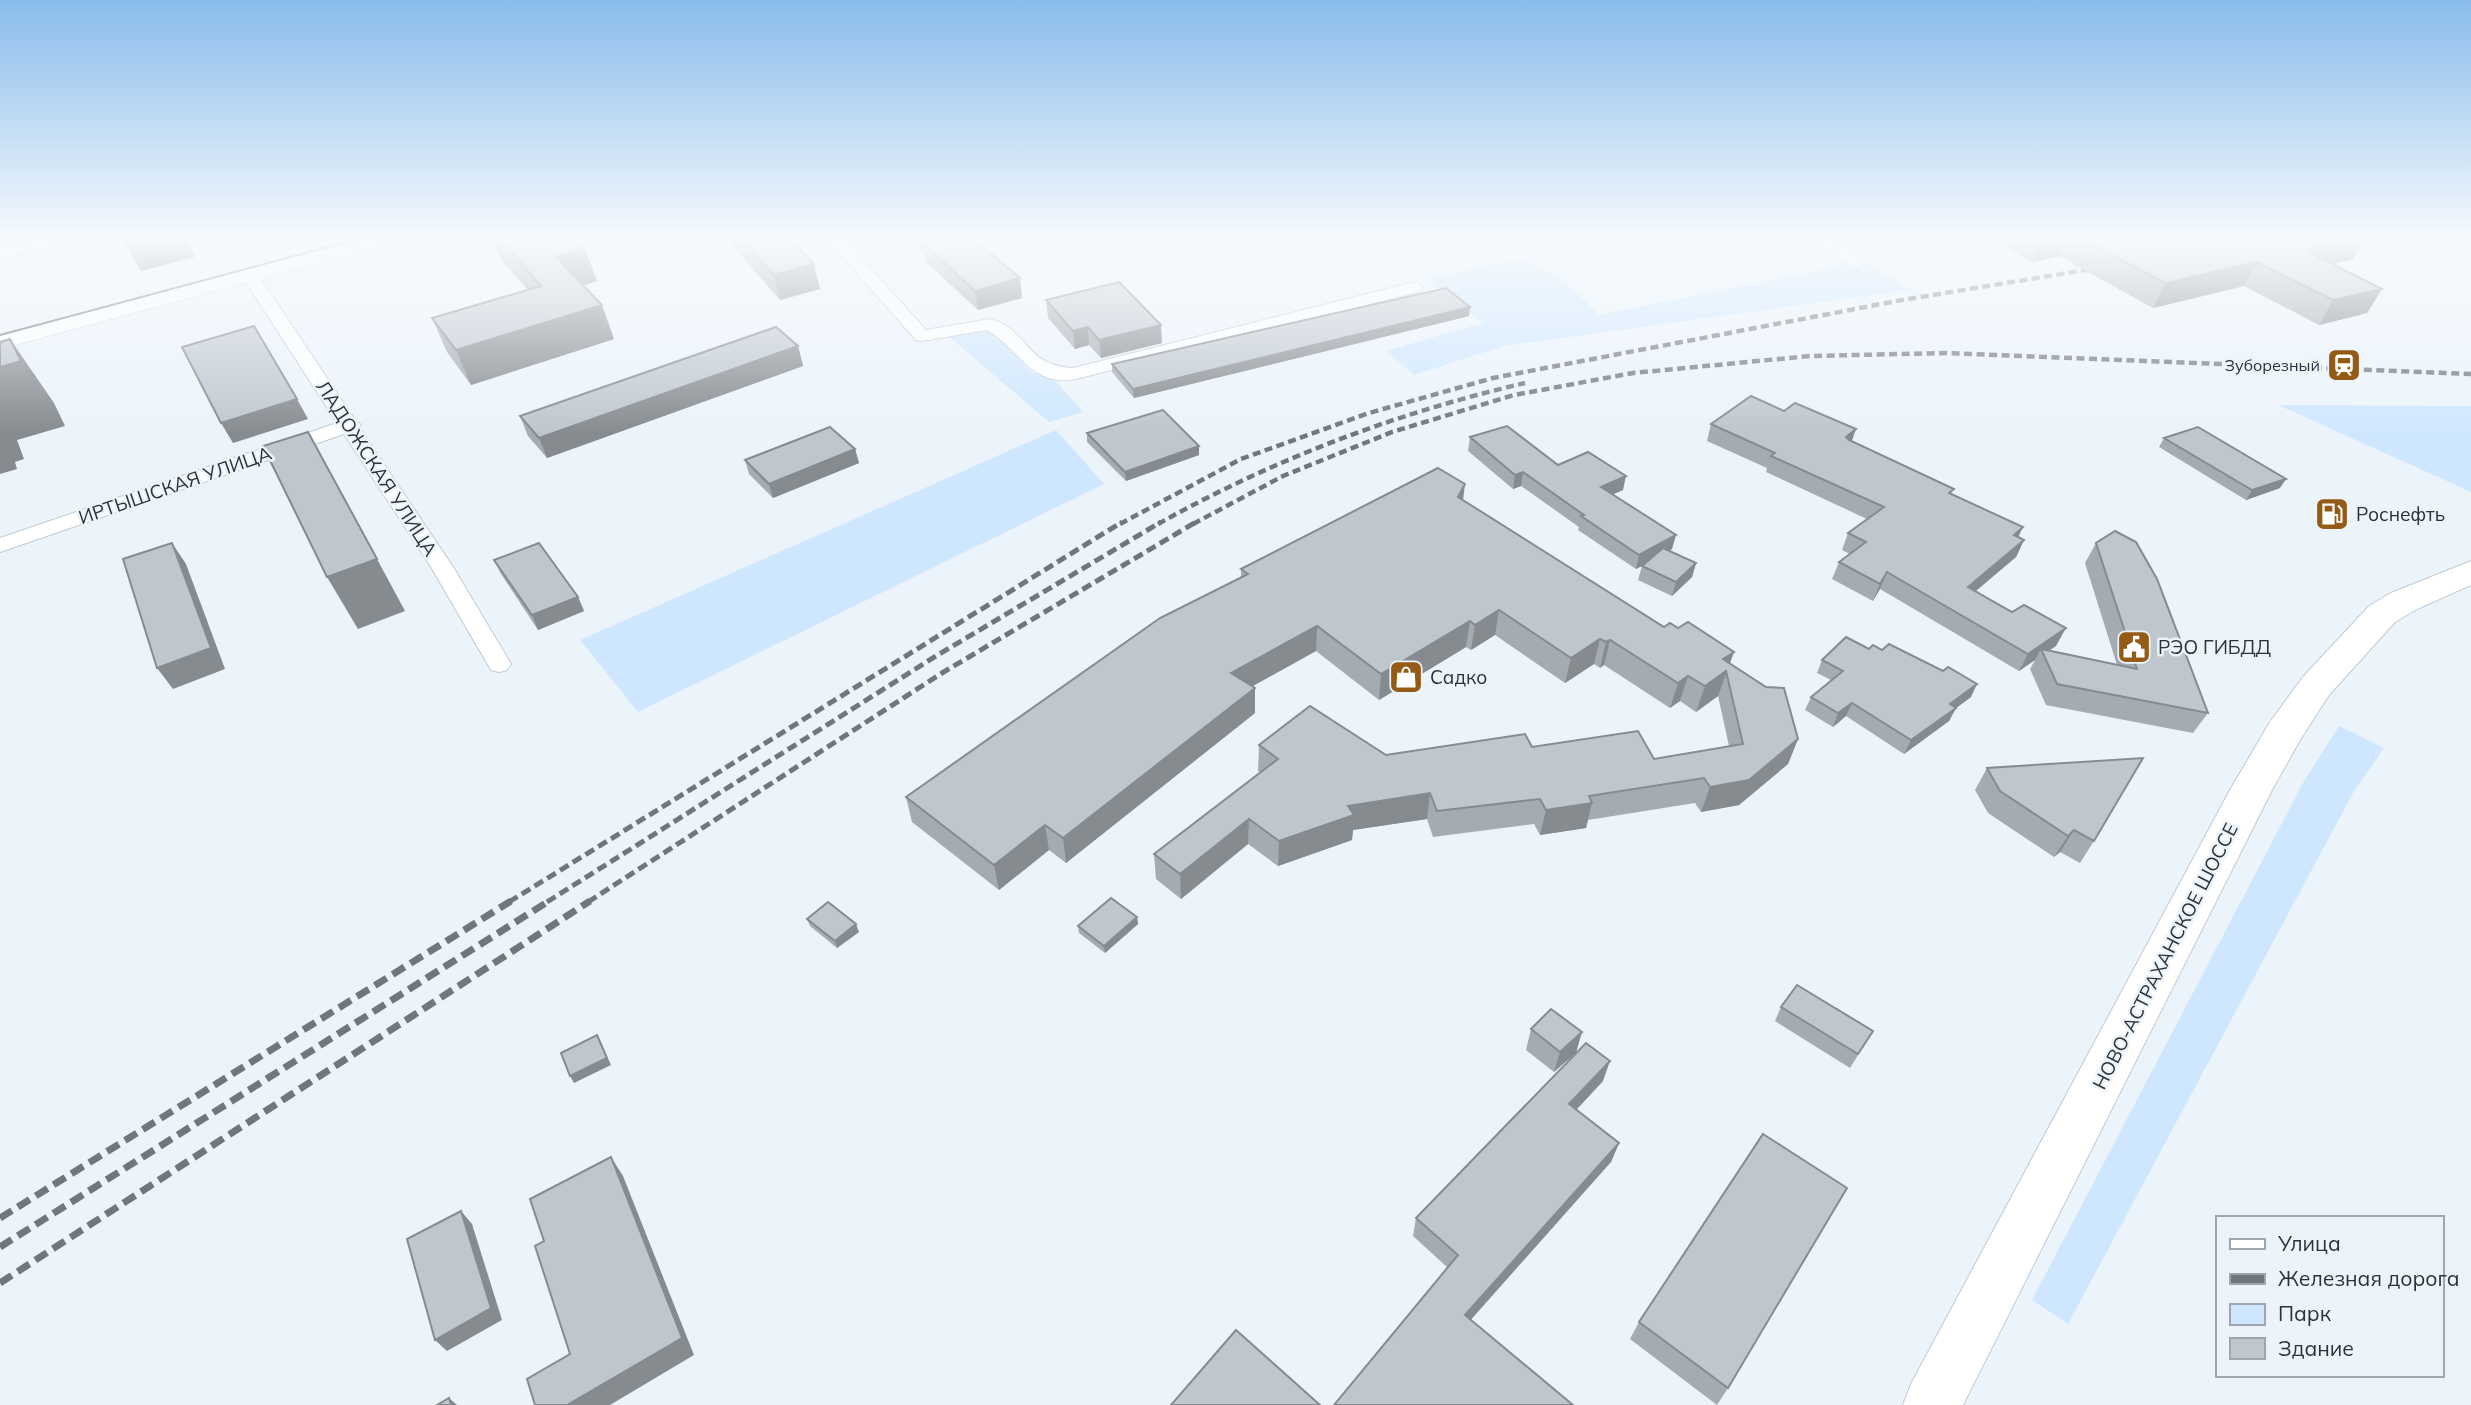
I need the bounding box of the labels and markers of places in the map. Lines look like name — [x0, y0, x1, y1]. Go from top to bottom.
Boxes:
station icon: Зуборезный — [2325, 346, 2363, 384]
place label: Зуборезный — [2225, 355, 2320, 375]
fuel station icon: Роснефть — [2313, 495, 2351, 533]
place label: Роснефть — [2356, 502, 2445, 526]
public building icon: РЭО ГИБДД — [2115, 628, 2153, 666]
place label: РЭО ГИБДД — [2158, 635, 2271, 659]
shop icon: Садко — [1387, 658, 1425, 696]
place label: Садко — [1430, 665, 1487, 689]

